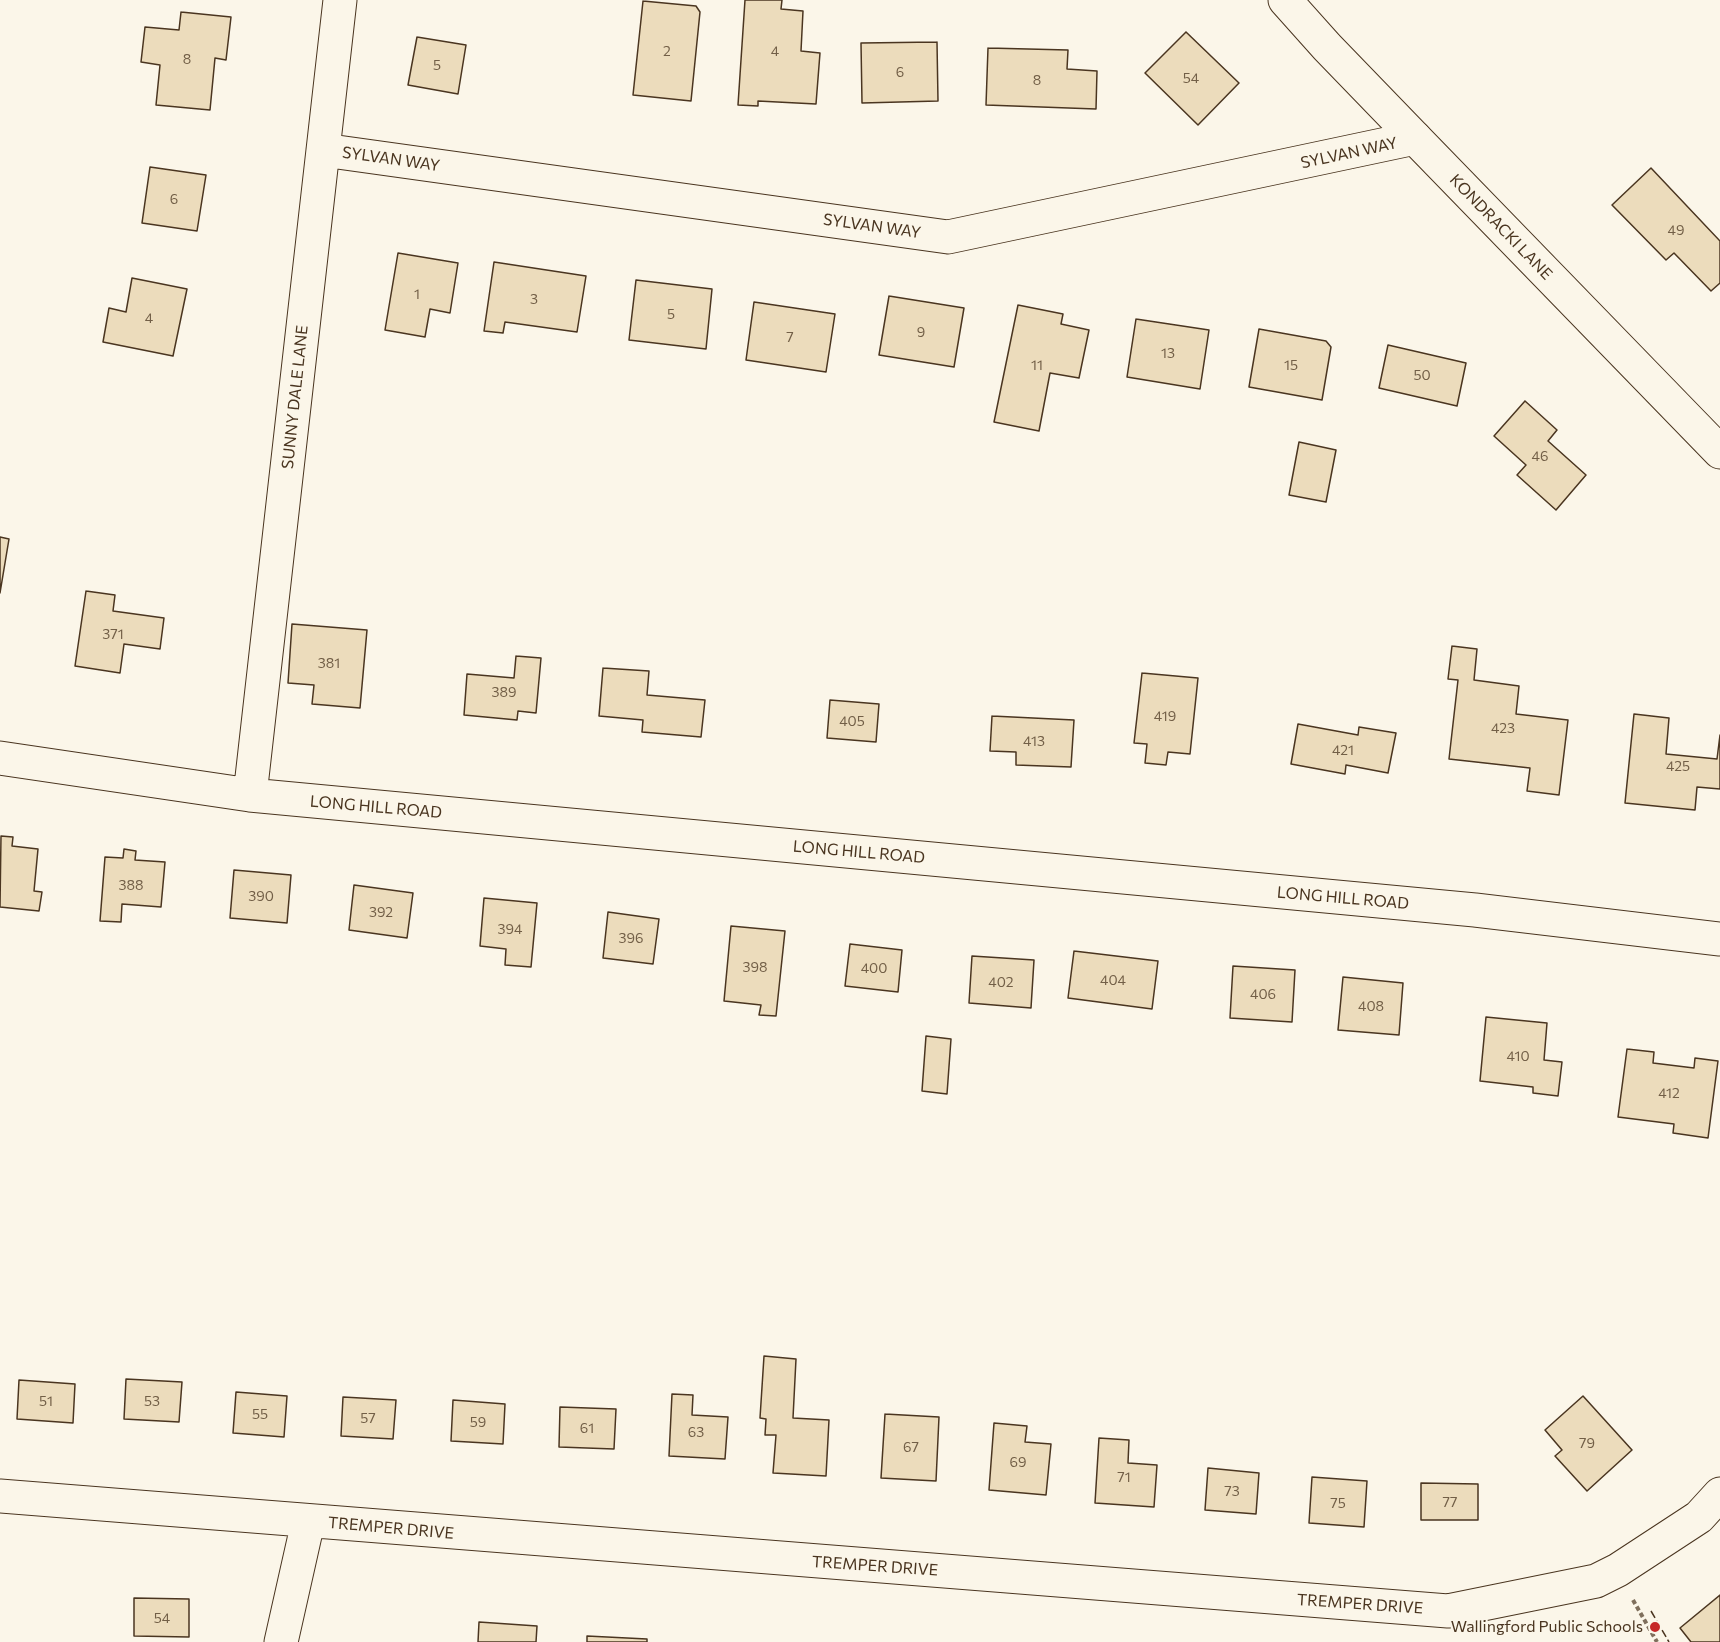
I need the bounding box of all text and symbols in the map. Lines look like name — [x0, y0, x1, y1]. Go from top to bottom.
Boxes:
house number: 2 — [663, 43, 671, 59]
house number: 4 — [771, 43, 779, 59]
house number: 8 — [183, 51, 191, 67]
house number: 5 — [433, 57, 441, 73]
house number: 6 — [896, 64, 904, 80]
house number: 54 — [1183, 70, 1199, 86]
house number: 8 — [1033, 72, 1041, 88]
street label: SYLVAN WAY — [1299, 133, 1399, 173]
street label: SYLVAN WAY — [341, 143, 441, 175]
street label: KONDRACKI LANE — [1446, 170, 1556, 284]
house number: 6 — [170, 191, 178, 207]
street label: SYLVAN WAY — [822, 210, 922, 242]
house number: 49 — [1668, 222, 1684, 238]
house number: 1 — [414, 286, 420, 302]
house number: 3 — [530, 291, 538, 307]
house number: 5 — [667, 306, 675, 322]
house number: 4 — [145, 310, 153, 326]
street label: SUNNY DALE LANE — [278, 324, 312, 470]
house number: 9 — [917, 324, 925, 340]
house number: 7 — [786, 329, 794, 345]
house number: 13 — [1161, 345, 1175, 361]
house number: 11 — [1031, 357, 1043, 373]
house number: 15 — [1284, 357, 1298, 373]
house number: 50 — [1413, 367, 1431, 383]
house number: 46 — [1532, 448, 1548, 464]
house number: 371 — [102, 626, 124, 642]
house number: 381 — [318, 655, 340, 671]
house number: 389 — [492, 684, 516, 700]
house number: 419 — [1154, 708, 1176, 724]
house number: 405 — [839, 713, 865, 729]
house number: 423 — [1491, 720, 1515, 736]
house number: 413 — [1023, 733, 1045, 749]
house number: 421 — [1332, 742, 1354, 758]
house number: 425 — [1666, 758, 1690, 774]
street label: LONG HILL ROAD — [309, 792, 443, 822]
street label: LONG HILL ROAD — [792, 837, 926, 867]
house number: 388 — [119, 877, 143, 893]
street label: LONG HILL ROAD — [1276, 883, 1410, 913]
house number: 390 — [248, 888, 274, 904]
house number: 392 — [369, 904, 393, 920]
house number: 394 — [498, 921, 522, 937]
house number: 396 — [619, 930, 643, 946]
house number: 398 — [743, 959, 767, 975]
house number: 400 — [861, 960, 887, 976]
house number: 404 — [1100, 972, 1126, 988]
house number: 402 — [988, 974, 1014, 990]
house number: 406 — [1250, 986, 1276, 1002]
house number: 408 — [1358, 998, 1384, 1014]
house number: 410 — [1506, 1048, 1530, 1064]
house number: 412 — [1658, 1085, 1680, 1101]
house number: 51 — [39, 1393, 53, 1409]
house number: 53 — [144, 1393, 160, 1409]
house number: 55 — [252, 1406, 268, 1422]
house number: 57 — [360, 1410, 376, 1426]
house number: 59 — [470, 1414, 486, 1430]
house number: 61 — [580, 1420, 594, 1436]
house number: 63 — [688, 1424, 704, 1440]
house number: 79 — [1579, 1435, 1595, 1451]
house number: 67 — [903, 1439, 919, 1455]
house number: 69 — [1010, 1454, 1026, 1470]
house number: 71 — [1117, 1469, 1131, 1485]
house number: 73 — [1224, 1483, 1240, 1499]
house number: 77 — [1443, 1494, 1457, 1510]
house number: 75 — [1330, 1495, 1346, 1511]
street label: TREMPER DRIVE — [327, 1513, 455, 1543]
street label: TREMPER DRIVE — [811, 1552, 939, 1580]
street label: TREMPER DRIVE — [1296, 1590, 1424, 1618]
house number: 54 — [154, 1610, 170, 1626]
place label: Wallingford Public Schools — [1451, 1617, 1643, 1637]
marker: Wallingford Public Schools — [1648, 1620, 1662, 1634]

